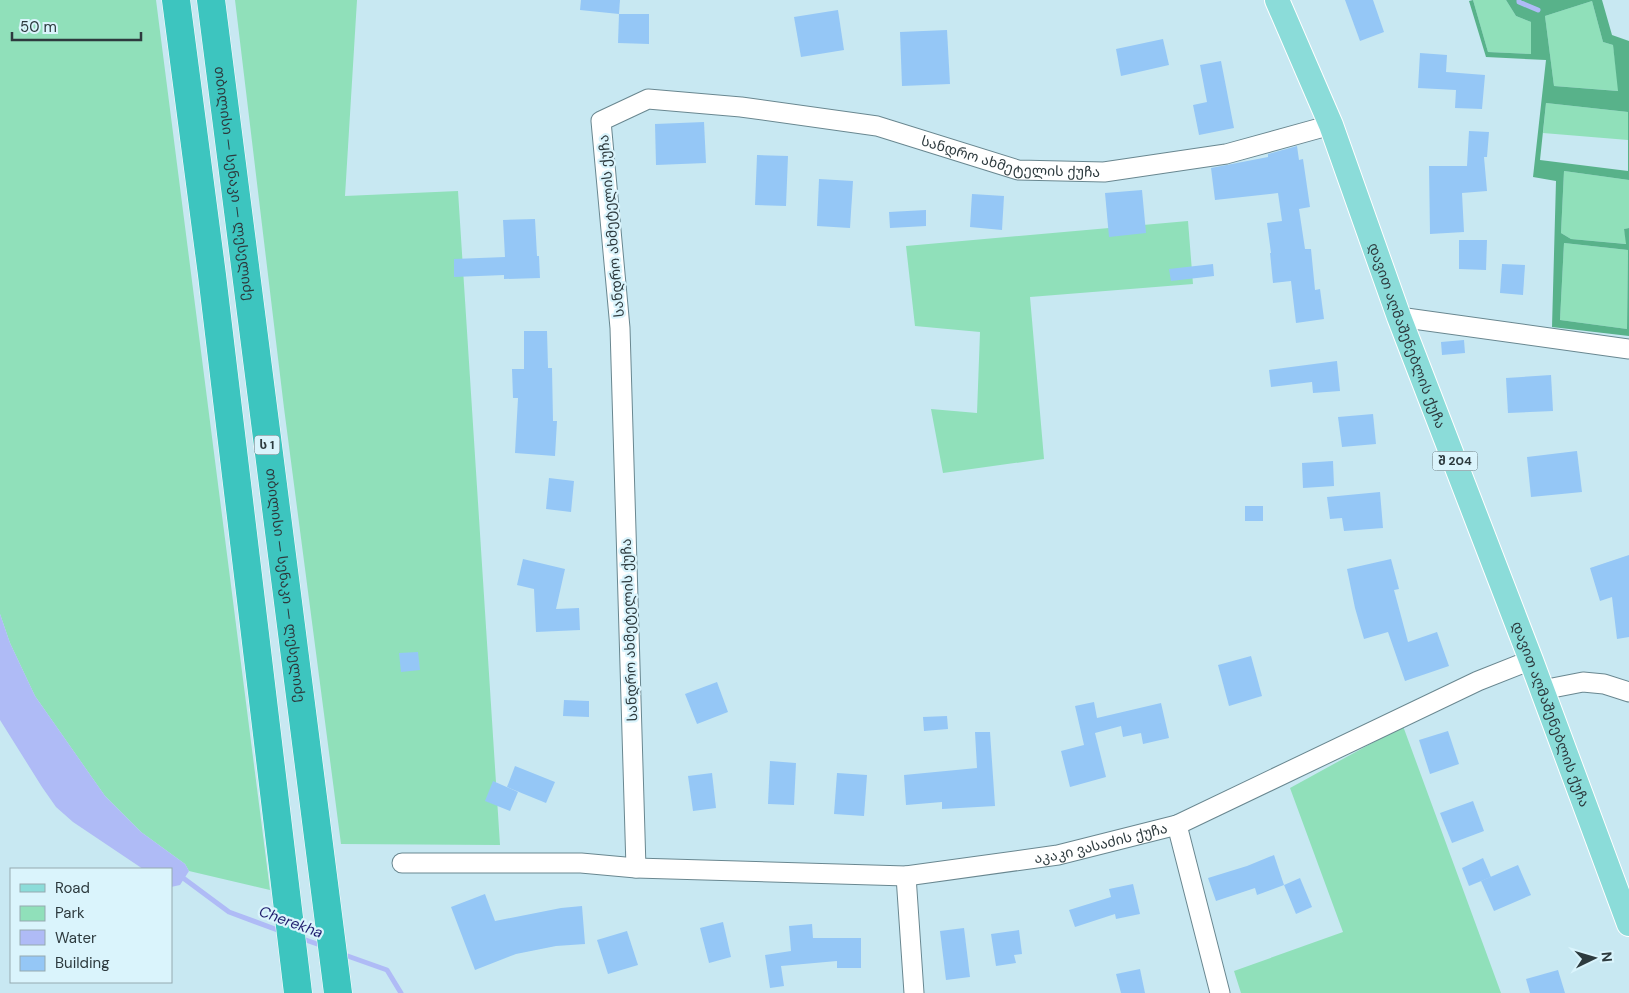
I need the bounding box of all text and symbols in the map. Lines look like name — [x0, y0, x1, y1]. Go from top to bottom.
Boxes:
scale bar — [12, 10, 141, 42]
text: 50 m — [20, 17, 57, 37]
street label: თბილისი — სენაკი — ლესელიძე — [211, 65, 258, 302]
street label: სანდრო ახმეტელის ქუჩა — [919, 131, 1100, 181]
street label: სანდრო ახმეტელის ქუჩა — [594, 134, 628, 318]
street label: დავით აღმაშენებლის ქუჩა — [1364, 240, 1450, 431]
road number: ს 1 — [254, 436, 280, 454]
road number: შ 204 — [1432, 452, 1478, 471]
street label: თბილისი — სენაკი — ლესელიძე — [262, 467, 310, 703]
street label: სანდრო ახმეტელის ქუჩა — [617, 538, 641, 722]
street label: დავით აღმაშენებლის ქუჩა — [1508, 619, 1594, 809]
street label: აკაკი ვასაძის ქუჩა — [1033, 819, 1169, 867]
legend — [10, 868, 172, 983]
text: Road — [55, 878, 90, 898]
water label: Cherekha — [256, 901, 326, 943]
text: Park — [55, 903, 85, 923]
text: Water — [55, 928, 97, 948]
north arrow — [1569, 933, 1619, 983]
text: N — [1598, 951, 1616, 963]
text: Building — [55, 953, 110, 973]

